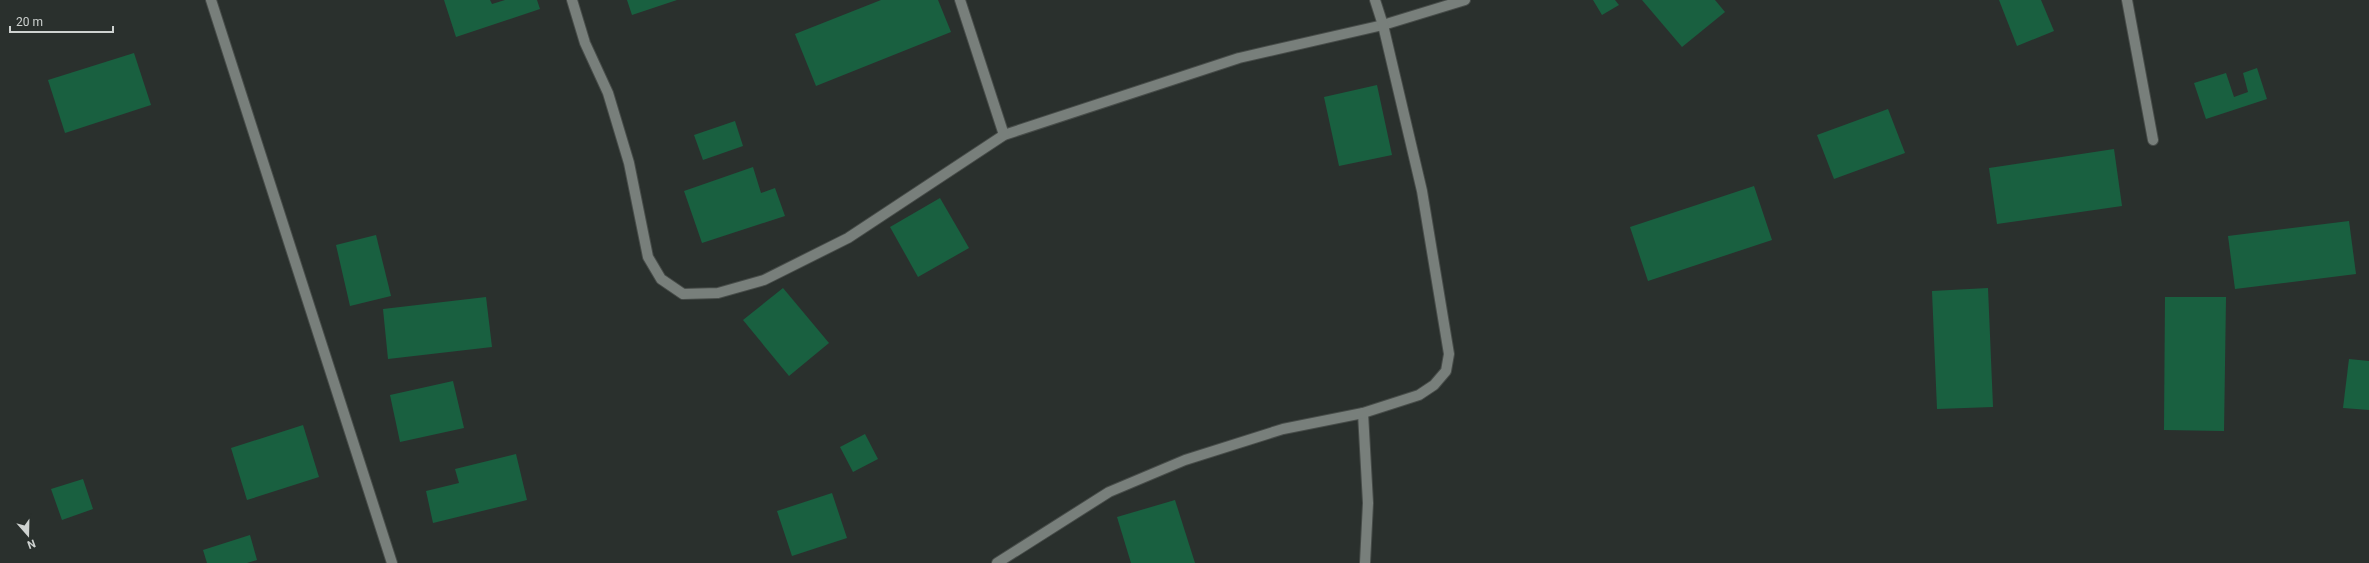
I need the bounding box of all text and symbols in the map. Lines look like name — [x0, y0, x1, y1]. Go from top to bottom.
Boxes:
scale bar — [10, 8, 113, 34]
text: 20 m — [16, 15, 43, 29]
north arrow — [8, 515, 48, 555]
text: N — [25, 536, 37, 551]

